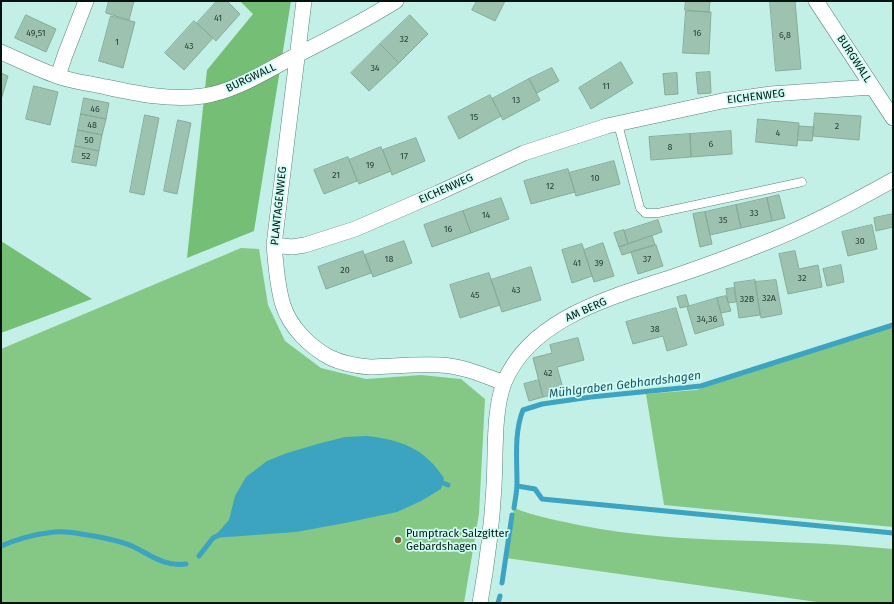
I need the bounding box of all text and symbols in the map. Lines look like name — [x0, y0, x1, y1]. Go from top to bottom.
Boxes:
house number: 41 — [214, 13, 222, 23]
house number: 49,51 — [26, 28, 46, 38]
house number: 16 — [693, 28, 701, 38]
house number: 6,8 — [779, 30, 791, 40]
street label: BURGWALL — [834, 33, 874, 85]
house number: 32 — [400, 34, 408, 44]
house number: 1 — [115, 37, 119, 47]
house number: 43 — [184, 41, 194, 51]
street label: BURGWALL — [224, 61, 278, 95]
house number: 34 — [370, 63, 380, 73]
house number: 11 — [602, 81, 610, 91]
street label: EICHENWEG — [726, 87, 786, 107]
house number: 13 — [512, 95, 520, 105]
house number: 46 — [90, 104, 100, 114]
house number: 15 — [470, 112, 478, 122]
house number: 48 — [87, 120, 97, 130]
house number: 2 — [835, 121, 839, 131]
house number: 4 — [776, 128, 780, 138]
house number: 50 — [84, 135, 94, 145]
house number: 6 — [709, 139, 713, 149]
house number: 8 — [668, 142, 672, 152]
house number: 52 — [82, 151, 90, 161]
house number: 17 — [400, 151, 408, 161]
house number: 19 — [366, 160, 374, 170]
street label: PLANTAGENWEG — [268, 166, 290, 246]
house number: 21 — [332, 170, 340, 180]
street label: EICHENWEG — [417, 171, 475, 207]
house number: 10 — [591, 173, 599, 183]
house number: 12 — [546, 181, 554, 191]
house number: 33 — [750, 208, 758, 218]
house number: 14 — [482, 210, 490, 220]
house number: 35 — [719, 215, 727, 225]
house number: 16 — [444, 224, 452, 234]
house number: 30 — [855, 236, 865, 246]
house number: 18 — [385, 254, 393, 264]
house number: 37 — [643, 254, 651, 264]
house number: 41 — [573, 258, 581, 268]
house number: 39 — [594, 258, 604, 268]
house number: 20 — [340, 265, 350, 275]
house number: 32 — [798, 273, 806, 283]
house number: 43 — [511, 285, 521, 295]
house number: 45 — [470, 290, 480, 300]
house number: 32A — [762, 293, 776, 303]
house number: 32B — [740, 294, 754, 304]
street label: AM BERG — [563, 295, 609, 325]
house number: 34,36 — [697, 314, 717, 324]
house number: 38 — [650, 324, 660, 334]
house number: 42 — [543, 368, 553, 378]
water label: Mühlgraben Gebhardshagen — [548, 369, 702, 401]
place label: Pumptrack Salzgitter Gebardshagen — [406, 527, 509, 553]
marker: Pumptrack Salzgitter Gebardshagen — [393, 535, 403, 545]

